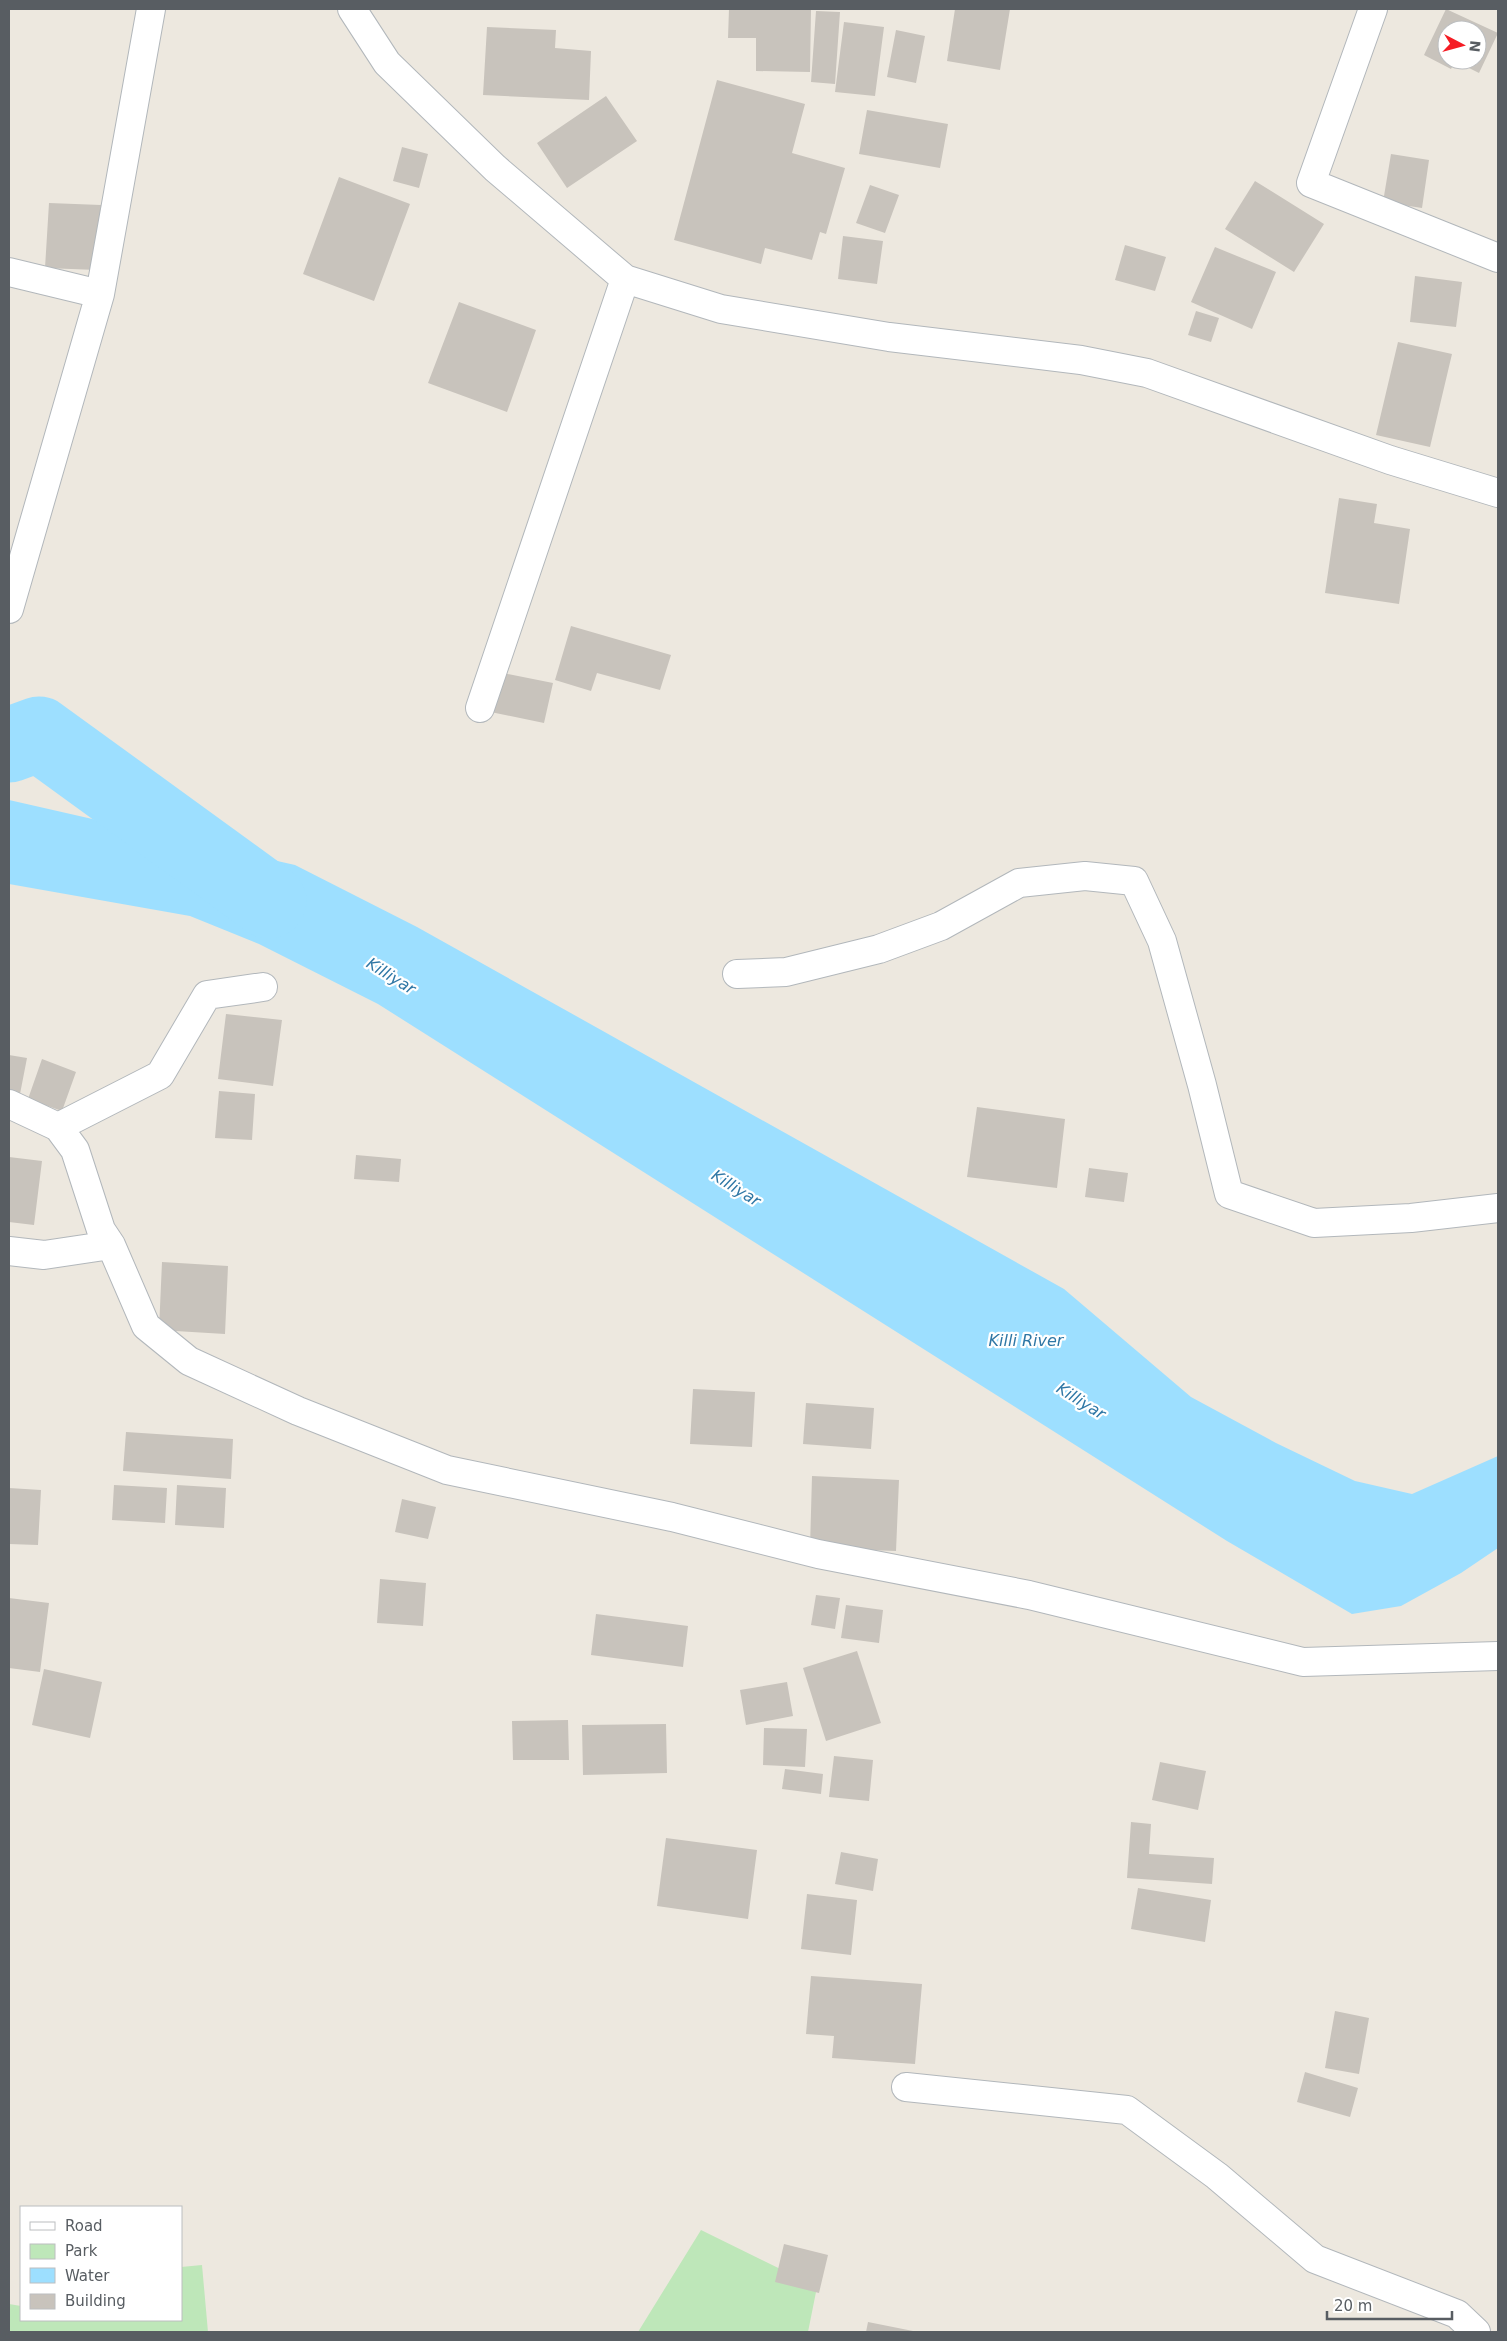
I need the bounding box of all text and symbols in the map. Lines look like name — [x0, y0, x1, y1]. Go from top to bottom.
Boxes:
north arrow — [1437, 20, 1487, 70]
text: N — [1466, 40, 1483, 53]
water label: Killiyar — [363, 954, 420, 999]
water label: Killiyar — [708, 1166, 765, 1211]
water label: Killi River — [989, 1331, 1065, 1350]
water label: Killiyar — [1053, 1379, 1110, 1424]
legend — [20, 2206, 182, 2321]
text: Road — [65, 2217, 103, 2235]
text: Park — [65, 2242, 98, 2260]
text: Water — [65, 2267, 110, 2285]
scale bar — [1327, 2288, 1452, 2320]
text: Building — [65, 2292, 126, 2310]
text: 20 m — [1334, 2297, 1372, 2315]

